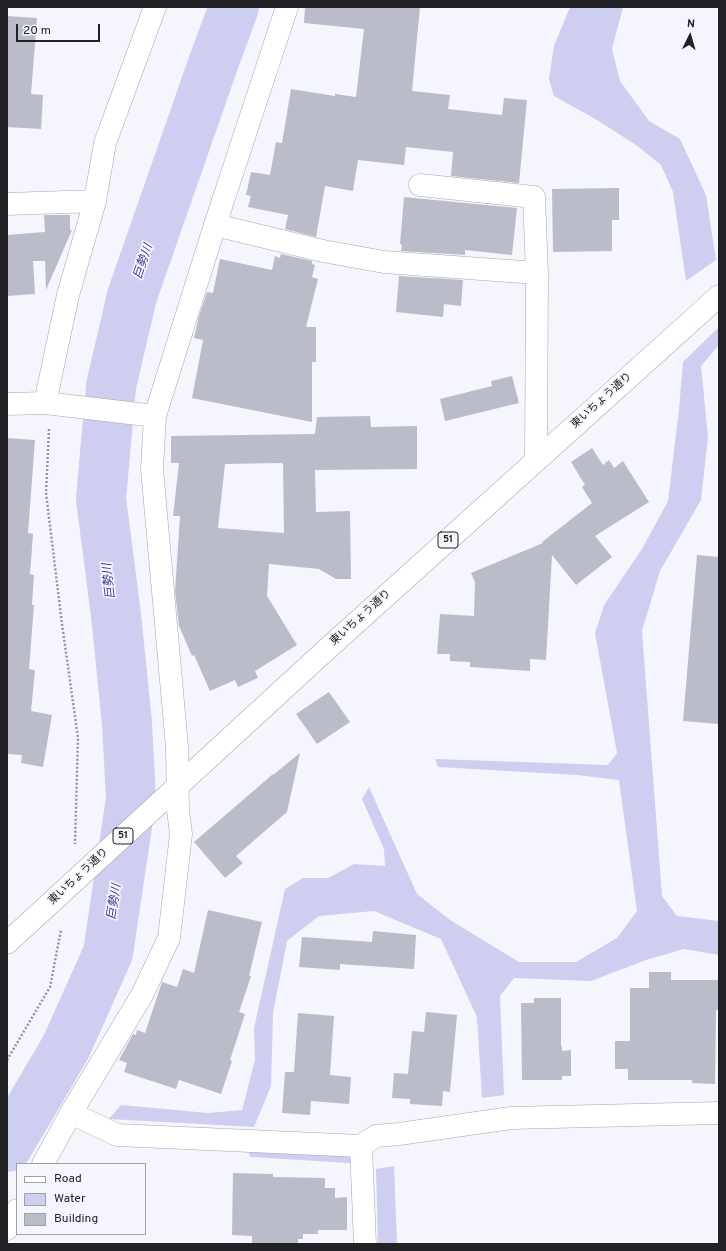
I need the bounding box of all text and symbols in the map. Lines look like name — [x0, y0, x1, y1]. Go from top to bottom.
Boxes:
scale bar — [18, 16, 102, 42]
north arrow — [670, 16, 710, 56]
text: N — [686, 17, 696, 31]
text: 20 m — [23, 23, 51, 39]
water label: 巨勢川 — [131, 243, 157, 281]
street label: 東いちょう通り — [569, 370, 635, 432]
road number: 51 — [438, 532, 458, 548]
water label: 巨勢川 — [101, 562, 119, 600]
street label: 東いちょう通り — [328, 587, 394, 649]
road number: 51 — [113, 828, 133, 844]
street label: 東いちょう通り — [46, 846, 112, 908]
water label: 巨勢川 — [105, 883, 125, 921]
legend — [16, 1163, 146, 1235]
text: Road — [54, 1171, 82, 1187]
text: Water — [54, 1191, 86, 1207]
text: Building — [54, 1211, 98, 1227]

